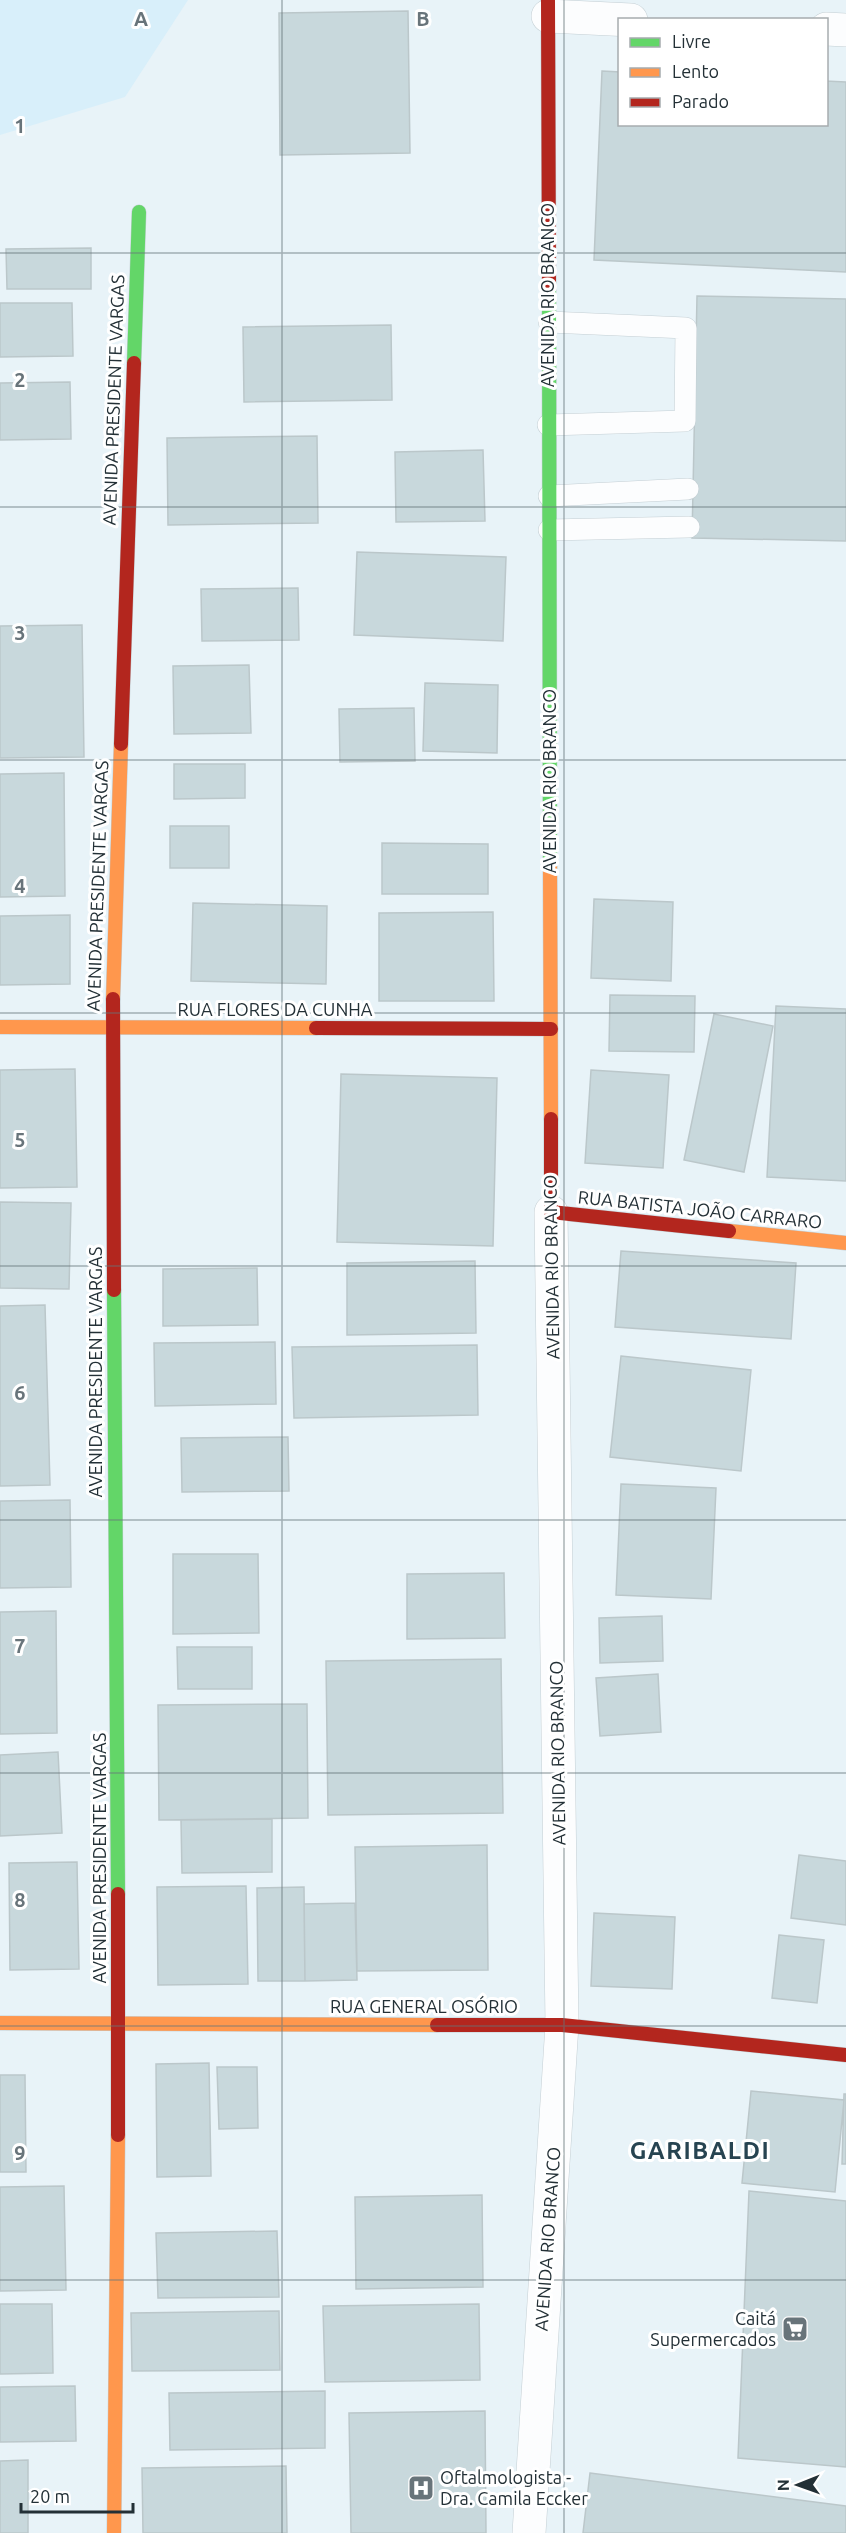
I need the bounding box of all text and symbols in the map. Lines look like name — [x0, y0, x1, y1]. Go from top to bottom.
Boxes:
text: A — [134, 7, 148, 30]
text: B — [416, 7, 430, 30]
legend — [618, 18, 828, 126]
text: Livre — [672, 31, 711, 51]
text: Lento — [672, 61, 719, 81]
text: Parado — [672, 91, 729, 111]
text: 1 — [14, 114, 26, 137]
street label: AVENIDA RIO BRANCO — [537, 203, 557, 387]
street label: AVENIDA PRESIDENTE VARGAS — [99, 274, 127, 526]
text: 2 — [14, 368, 26, 391]
text: 3 — [14, 621, 26, 644]
street label: AVENIDA RIO BRANCO — [539, 689, 559, 873]
street label: AVENIDA PRESIDENTE VARGAS — [83, 760, 111, 1012]
text: 4 — [14, 874, 26, 897]
street label: RUA FLORES DA CUNHA — [178, 999, 373, 1019]
text: 5 — [14, 1128, 26, 1151]
street label: AVENIDA RIO BRANCO — [539, 1175, 563, 1359]
street label: RUA BATISTA JOÃO CARRARO — [577, 1185, 823, 1232]
street label: AVENIDA PRESIDENTE VARGAS — [85, 1247, 105, 1497]
text: 6 — [14, 1381, 26, 1404]
text: 7 — [14, 1634, 26, 1657]
street label: AVENIDA RIO BRANCO — [545, 1661, 569, 1845]
street label: AVENIDA PRESIDENTE VARGAS — [89, 1733, 109, 1983]
text: 8 — [14, 1888, 26, 1911]
street label: RUA GENERAL OSÓRIO — [330, 1995, 518, 2016]
district label: GARIBALDI — [630, 2137, 770, 2164]
text: 9 — [14, 2141, 26, 2164]
street label: AVENIDA RIO BRANCO — [531, 2146, 563, 2332]
place label: Caitá Supermercados — [650, 2308, 776, 2349]
supermarket icon: Caitá Supermercados — [780, 2314, 810, 2344]
north arrow — [768, 2455, 828, 2515]
place label: Oftalmologista - Dra. Camila Eccker — [440, 2467, 588, 2508]
hospital icon: Oftalmologista - Dra. Camila Eccker — [406, 2473, 436, 2503]
scale bar — [21, 2476, 134, 2514]
text: N — [774, 2479, 792, 2491]
text: 20 m — [30, 2486, 70, 2506]

